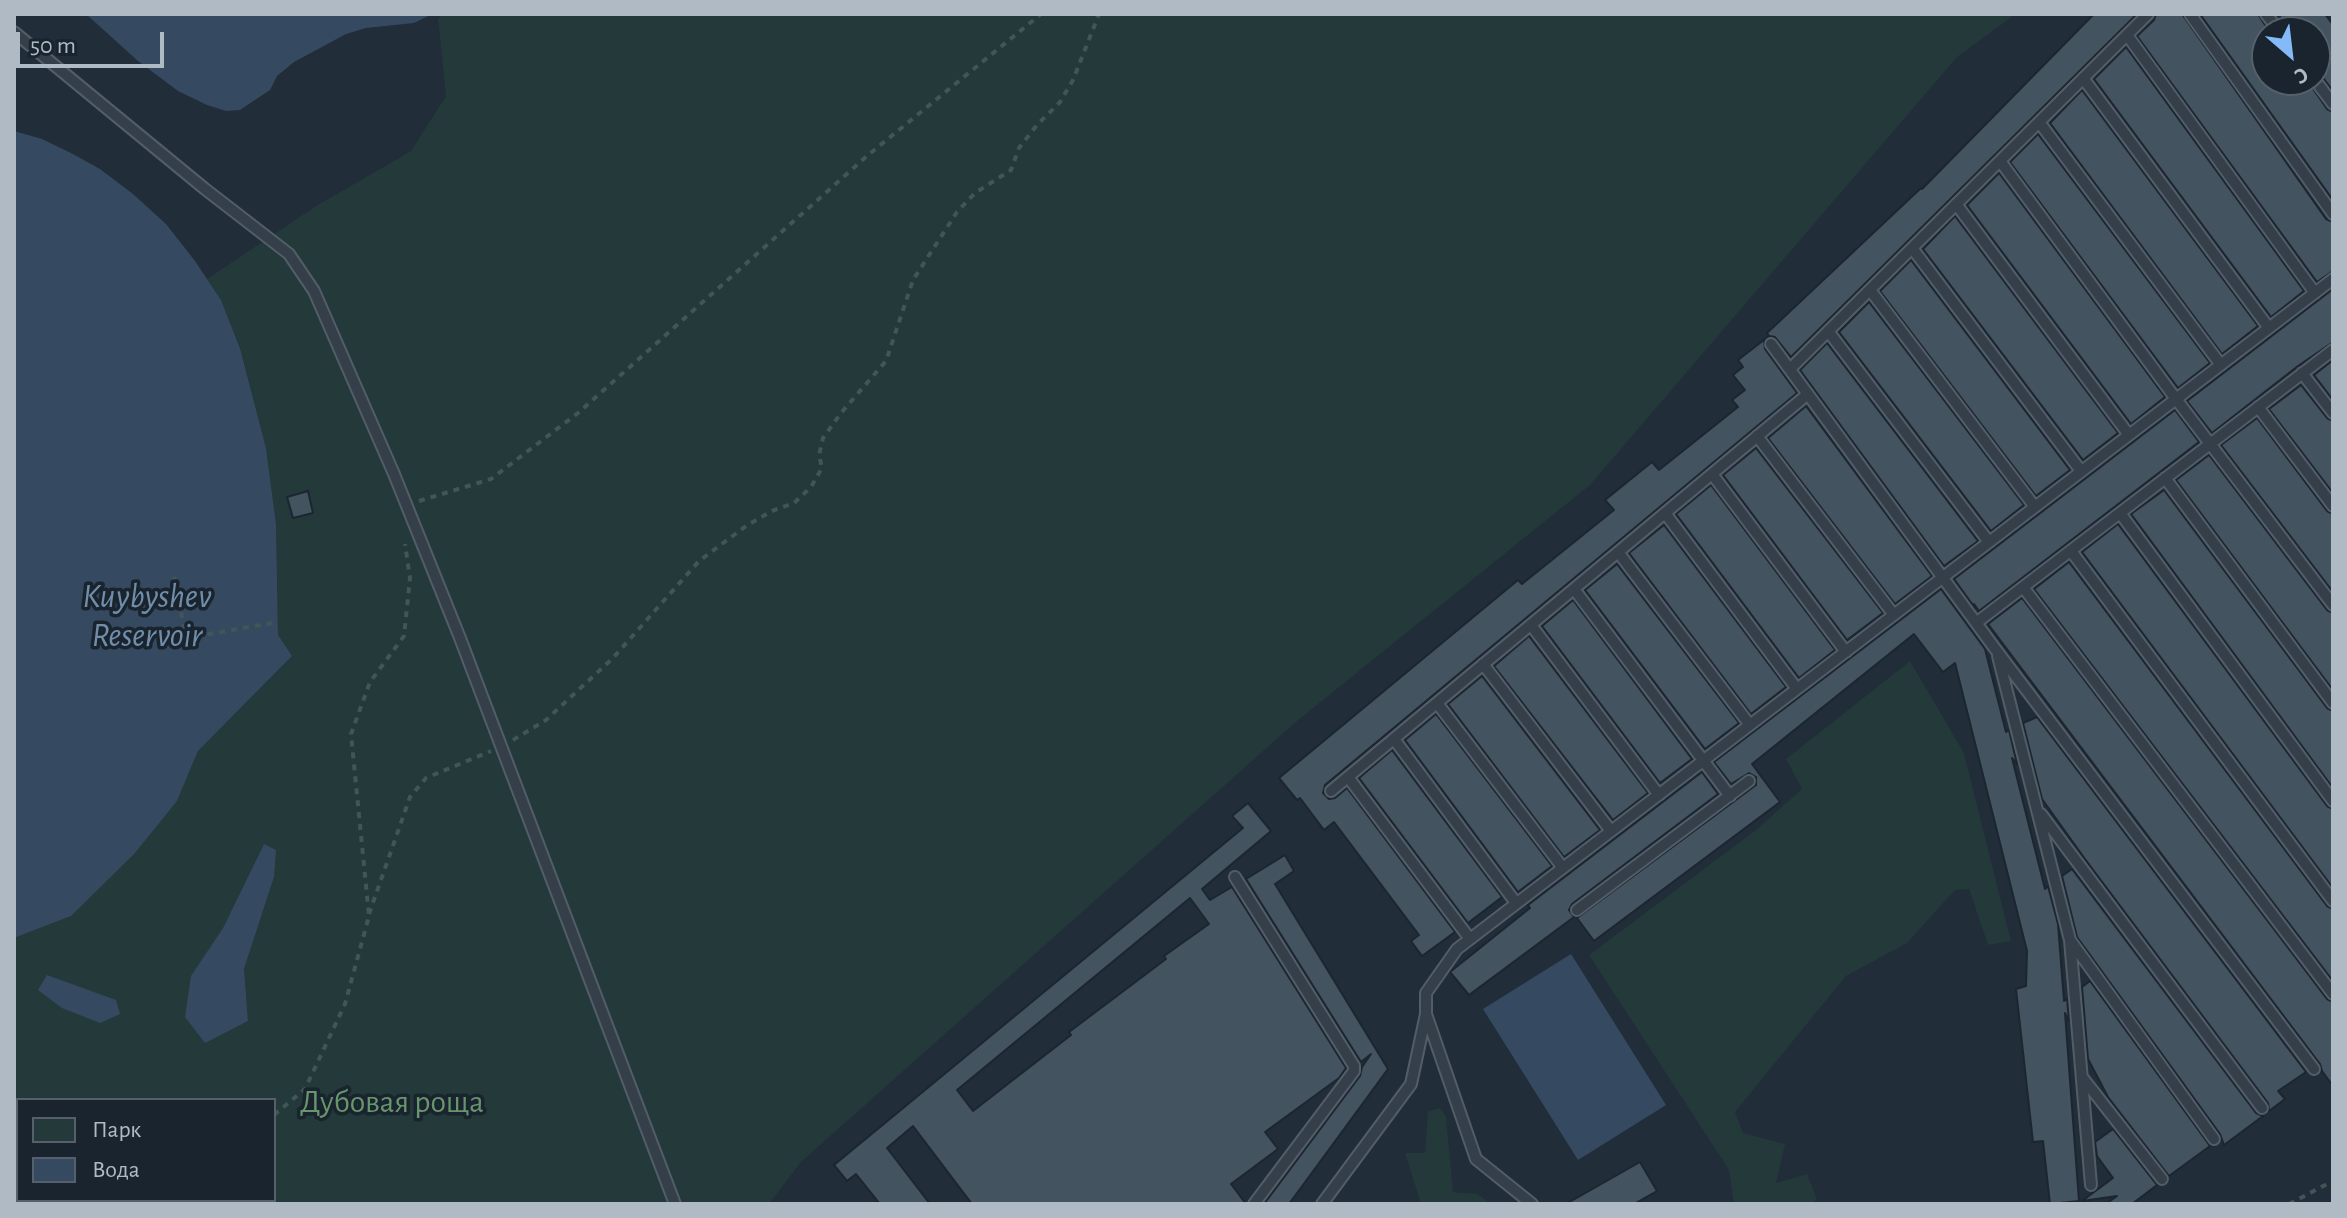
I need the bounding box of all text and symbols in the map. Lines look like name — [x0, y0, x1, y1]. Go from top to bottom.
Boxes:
scale bar — [20, 16, 168, 66]
north arrow — [2251, 16, 2331, 96]
text: 50 m — [30, 34, 76, 58]
text: С — [2291, 63, 2312, 88]
water label: Kuybyshev Reservoir — [82, 577, 212, 656]
park label: Дубовая роща — [300, 1083, 484, 1121]
legend — [16, 1098, 276, 1202]
text: Парк — [92, 1118, 141, 1142]
text: Вода — [92, 1158, 140, 1182]

